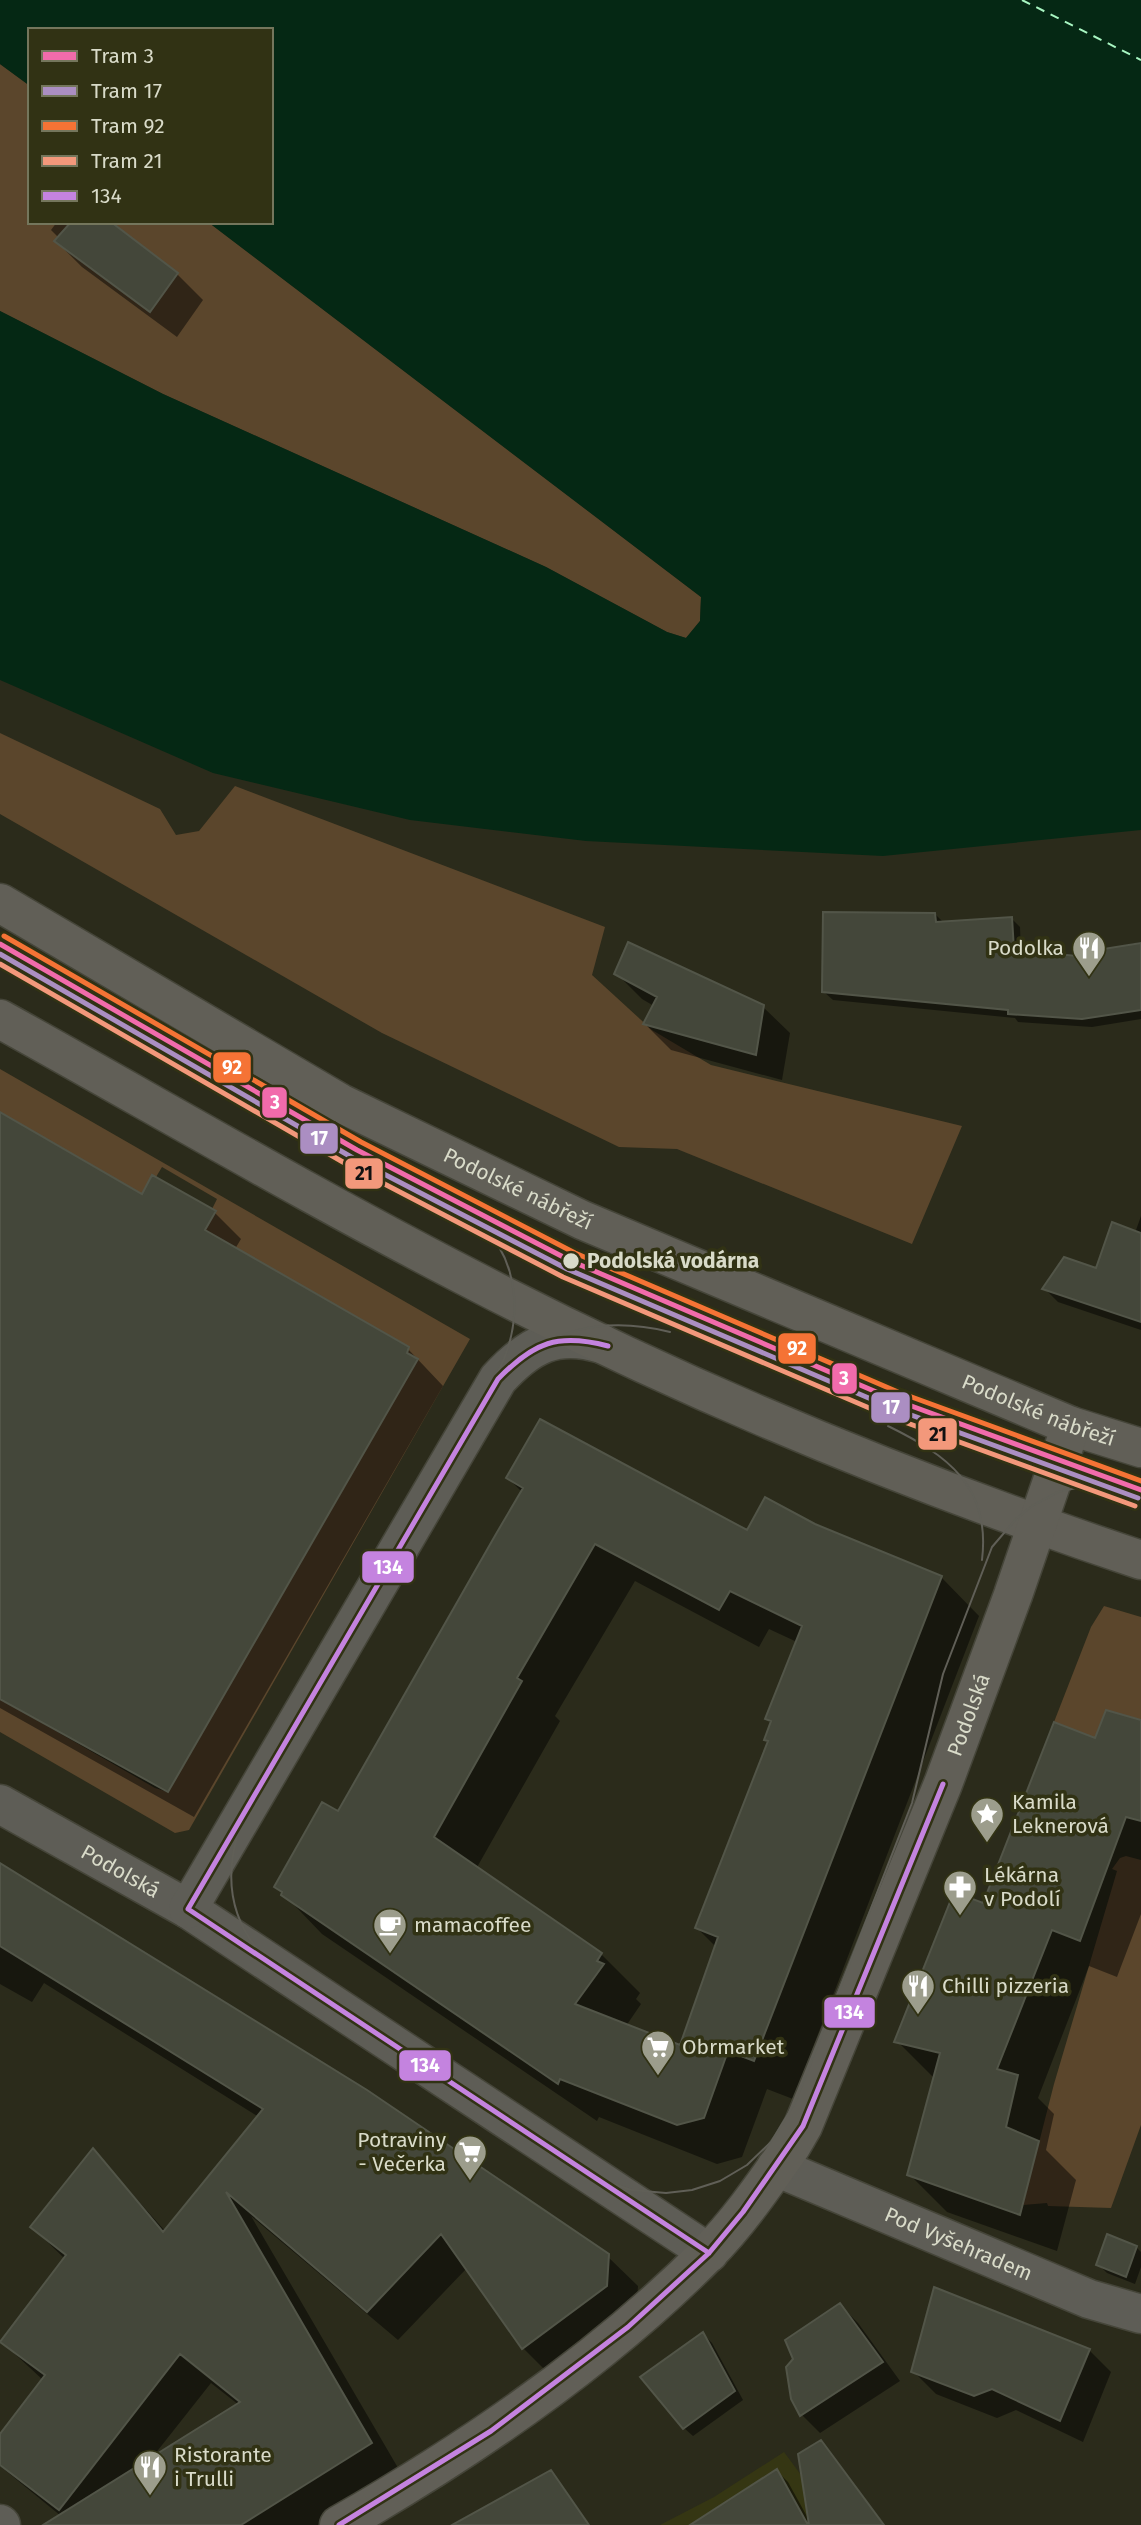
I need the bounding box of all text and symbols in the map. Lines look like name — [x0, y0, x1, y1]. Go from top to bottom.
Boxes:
legend — [28, 28, 273, 224]
text: Tram 3 — [91, 43, 154, 69]
text: Tram 17 — [91, 78, 162, 104]
text: Tram 92 — [91, 113, 165, 139]
text: Tram 21 — [91, 148, 163, 174]
text: 134 — [91, 183, 122, 209]
restaurant icon: Podolka — [1070, 929, 1108, 978]
place label: Podolka — [987, 935, 1064, 961]
line badge: 92 — [212, 1051, 252, 1084]
text: 92 — [222, 1056, 242, 1079]
line badge: 3 — [261, 1086, 288, 1119]
text: 3 — [269, 1091, 280, 1114]
line badge: 17 — [299, 1122, 339, 1155]
text: 17 — [310, 1127, 328, 1150]
street label: Podolské nábřeží — [439, 1142, 596, 1236]
line badge: 21 — [344, 1157, 384, 1190]
text: 21 — [355, 1162, 373, 1185]
place label: Podolská vodárna — [587, 1248, 759, 1274]
marker: Podolská vodárna — [561, 1251, 581, 1271]
line badge: 92 — [777, 1332, 817, 1365]
text: 92 — [787, 1337, 807, 1360]
line badge: 3 — [831, 1362, 858, 1395]
text: 3 — [838, 1367, 849, 1390]
street label: Podolské nábřeží — [958, 1369, 1118, 1452]
line badge: 17 — [870, 1391, 911, 1424]
text: 17 — [882, 1396, 900, 1419]
line badge: 21 — [917, 1417, 958, 1451]
text: 21 — [929, 1423, 947, 1446]
line badge: 134 — [361, 1550, 415, 1584]
text: 134 — [373, 1556, 403, 1579]
street label: Podolská — [941, 1670, 996, 1760]
place label: Kamila Leknerová — [1012, 1789, 1109, 1839]
place icon: Kamila Leknerová — [968, 1795, 1006, 1844]
street label: Podolská — [76, 1839, 165, 1904]
place label: Lékárna v Podolí — [984, 1862, 1061, 1912]
pharmacy icon: Lékárna v Podolí — [941, 1868, 979, 1917]
cafe icon: mamacoffee — [371, 1906, 409, 1955]
place label: mamacoffee — [414, 1912, 531, 1938]
restaurant icon: Chilli pizzeria — [899, 1967, 937, 2016]
place label: Chilli pizzeria — [942, 1973, 1069, 1999]
line badge: 134 — [823, 1996, 876, 2029]
text: 134 — [834, 2001, 864, 2024]
supermarket icon: Obrmarket — [639, 2028, 677, 2077]
place label: Obrmarket — [682, 2034, 785, 2060]
line badge: 134 — [398, 2049, 452, 2082]
text: 134 — [410, 2054, 440, 2077]
place label: Potraviny - Večerka — [357, 2127, 447, 2177]
supermarket icon: Potraviny - Večerka — [451, 2133, 489, 2182]
street label: Pod Vyšehradem — [881, 2201, 1036, 2287]
place label: Ristorante i Trulli — [174, 2442, 272, 2492]
restaurant icon: Ristorante i Trulli — [131, 2448, 169, 2497]

